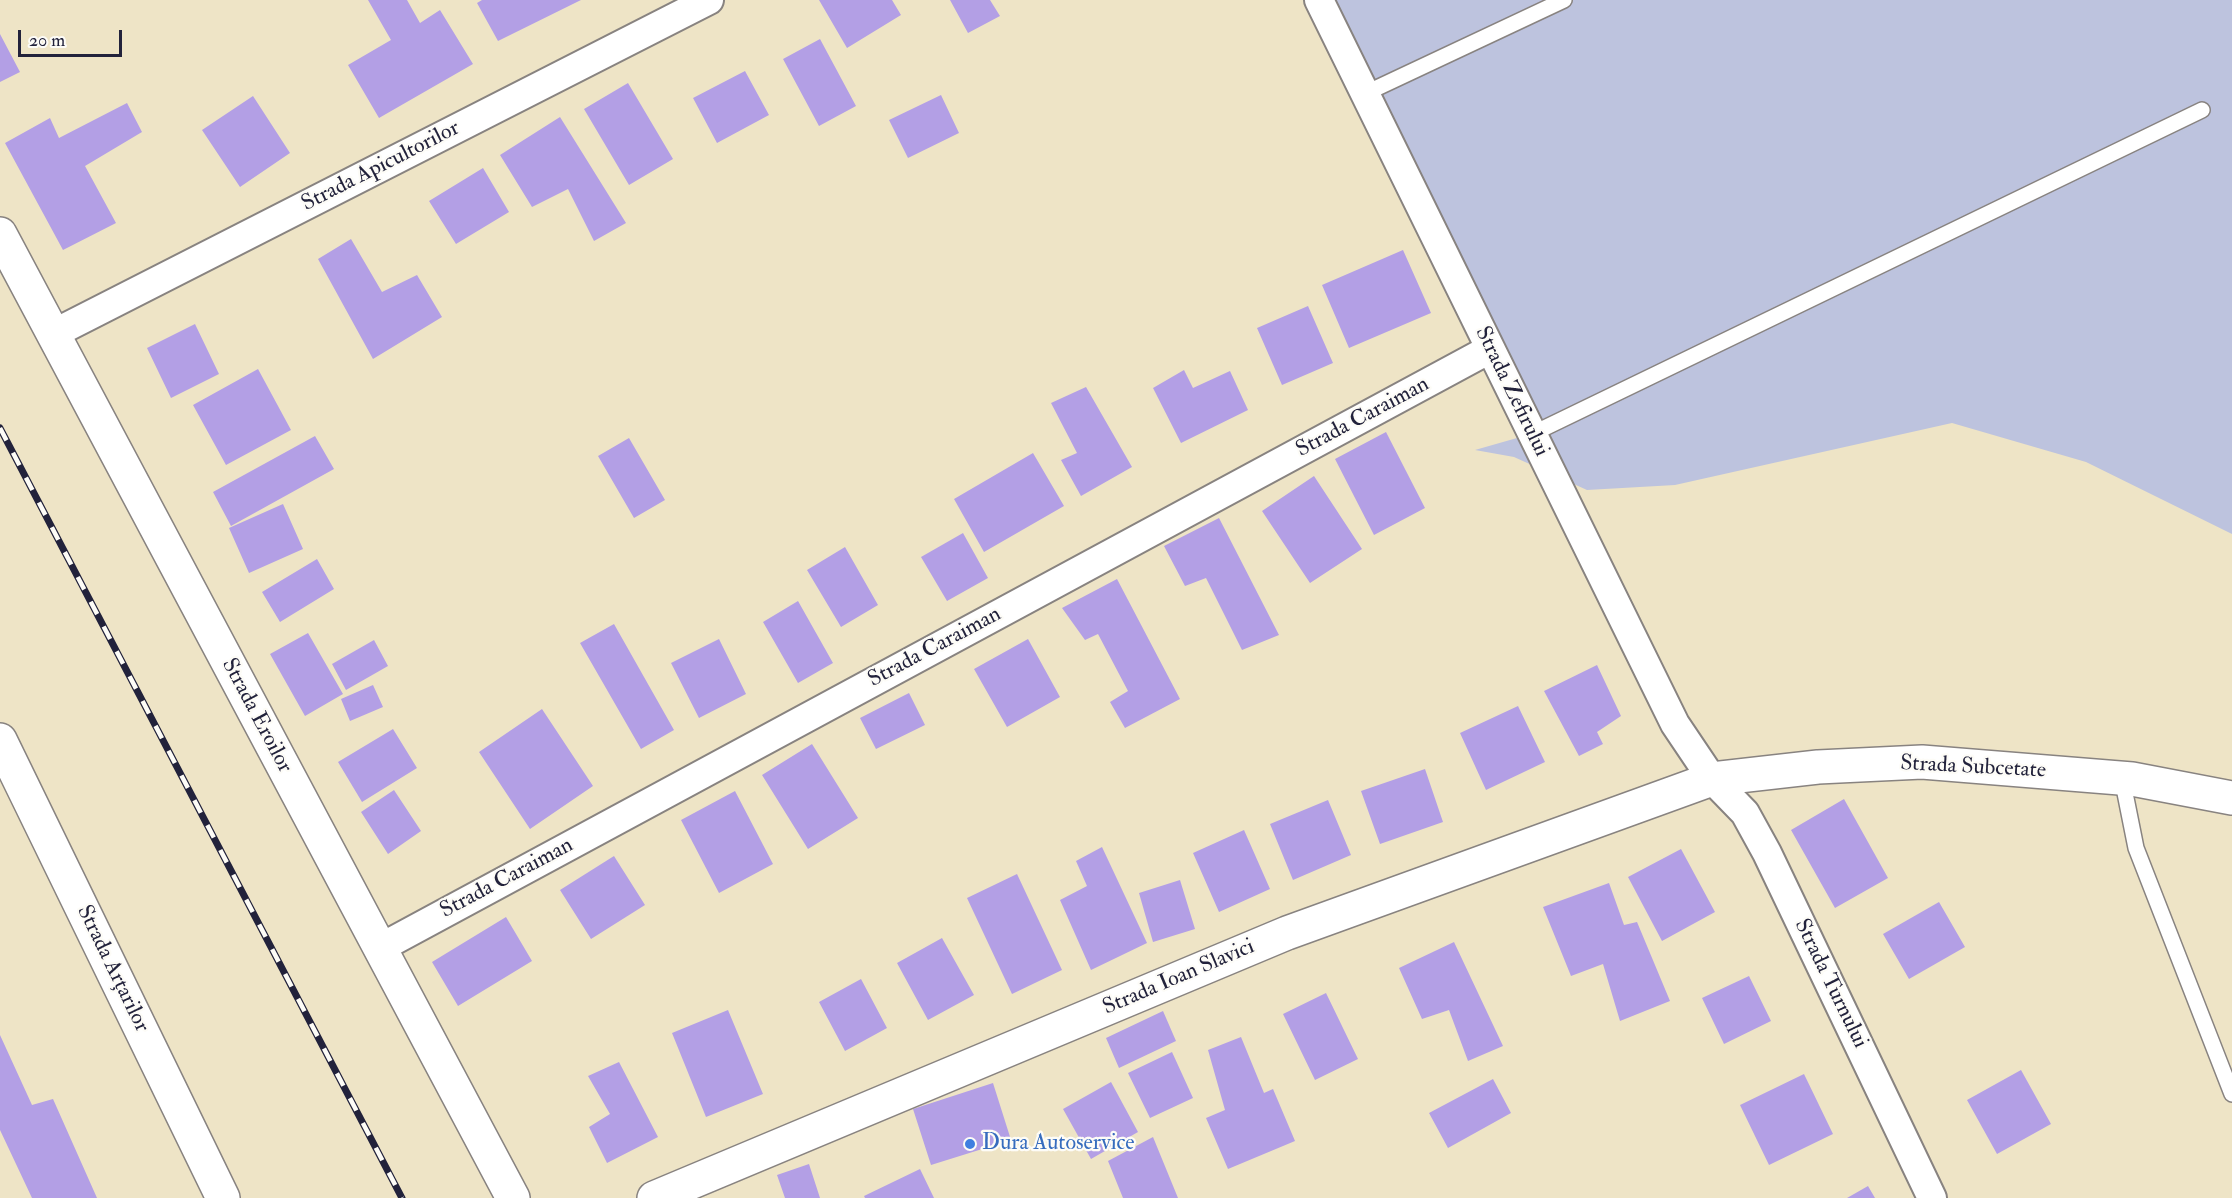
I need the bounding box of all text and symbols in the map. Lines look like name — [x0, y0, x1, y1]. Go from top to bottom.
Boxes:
scale bar — [21, 18, 124, 56]
text: 20 m — [29, 29, 65, 52]
street label: Strada Apicultorilor — [298, 116, 464, 218]
street label: Strada Zefirului — [1468, 323, 1554, 461]
street label: Strada Caraiman — [1292, 372, 1434, 464]
street label: Strada Caraiman — [864, 602, 1006, 694]
street label: Strada Eroilor — [215, 654, 297, 778]
street label: Strada Subcetate — [1899, 751, 2047, 785]
street label: Strada Caraiman — [436, 833, 578, 925]
street label: Strada Arțarilor — [70, 901, 154, 1037]
street label: Strada Turnului — [1787, 915, 1873, 1053]
street label: Strada Ioan Slavici — [1099, 934, 1259, 1022]
place label: Dura Autoservice — [982, 1131, 1134, 1157]
marker: Dura Autoservice — [963, 1137, 977, 1151]

